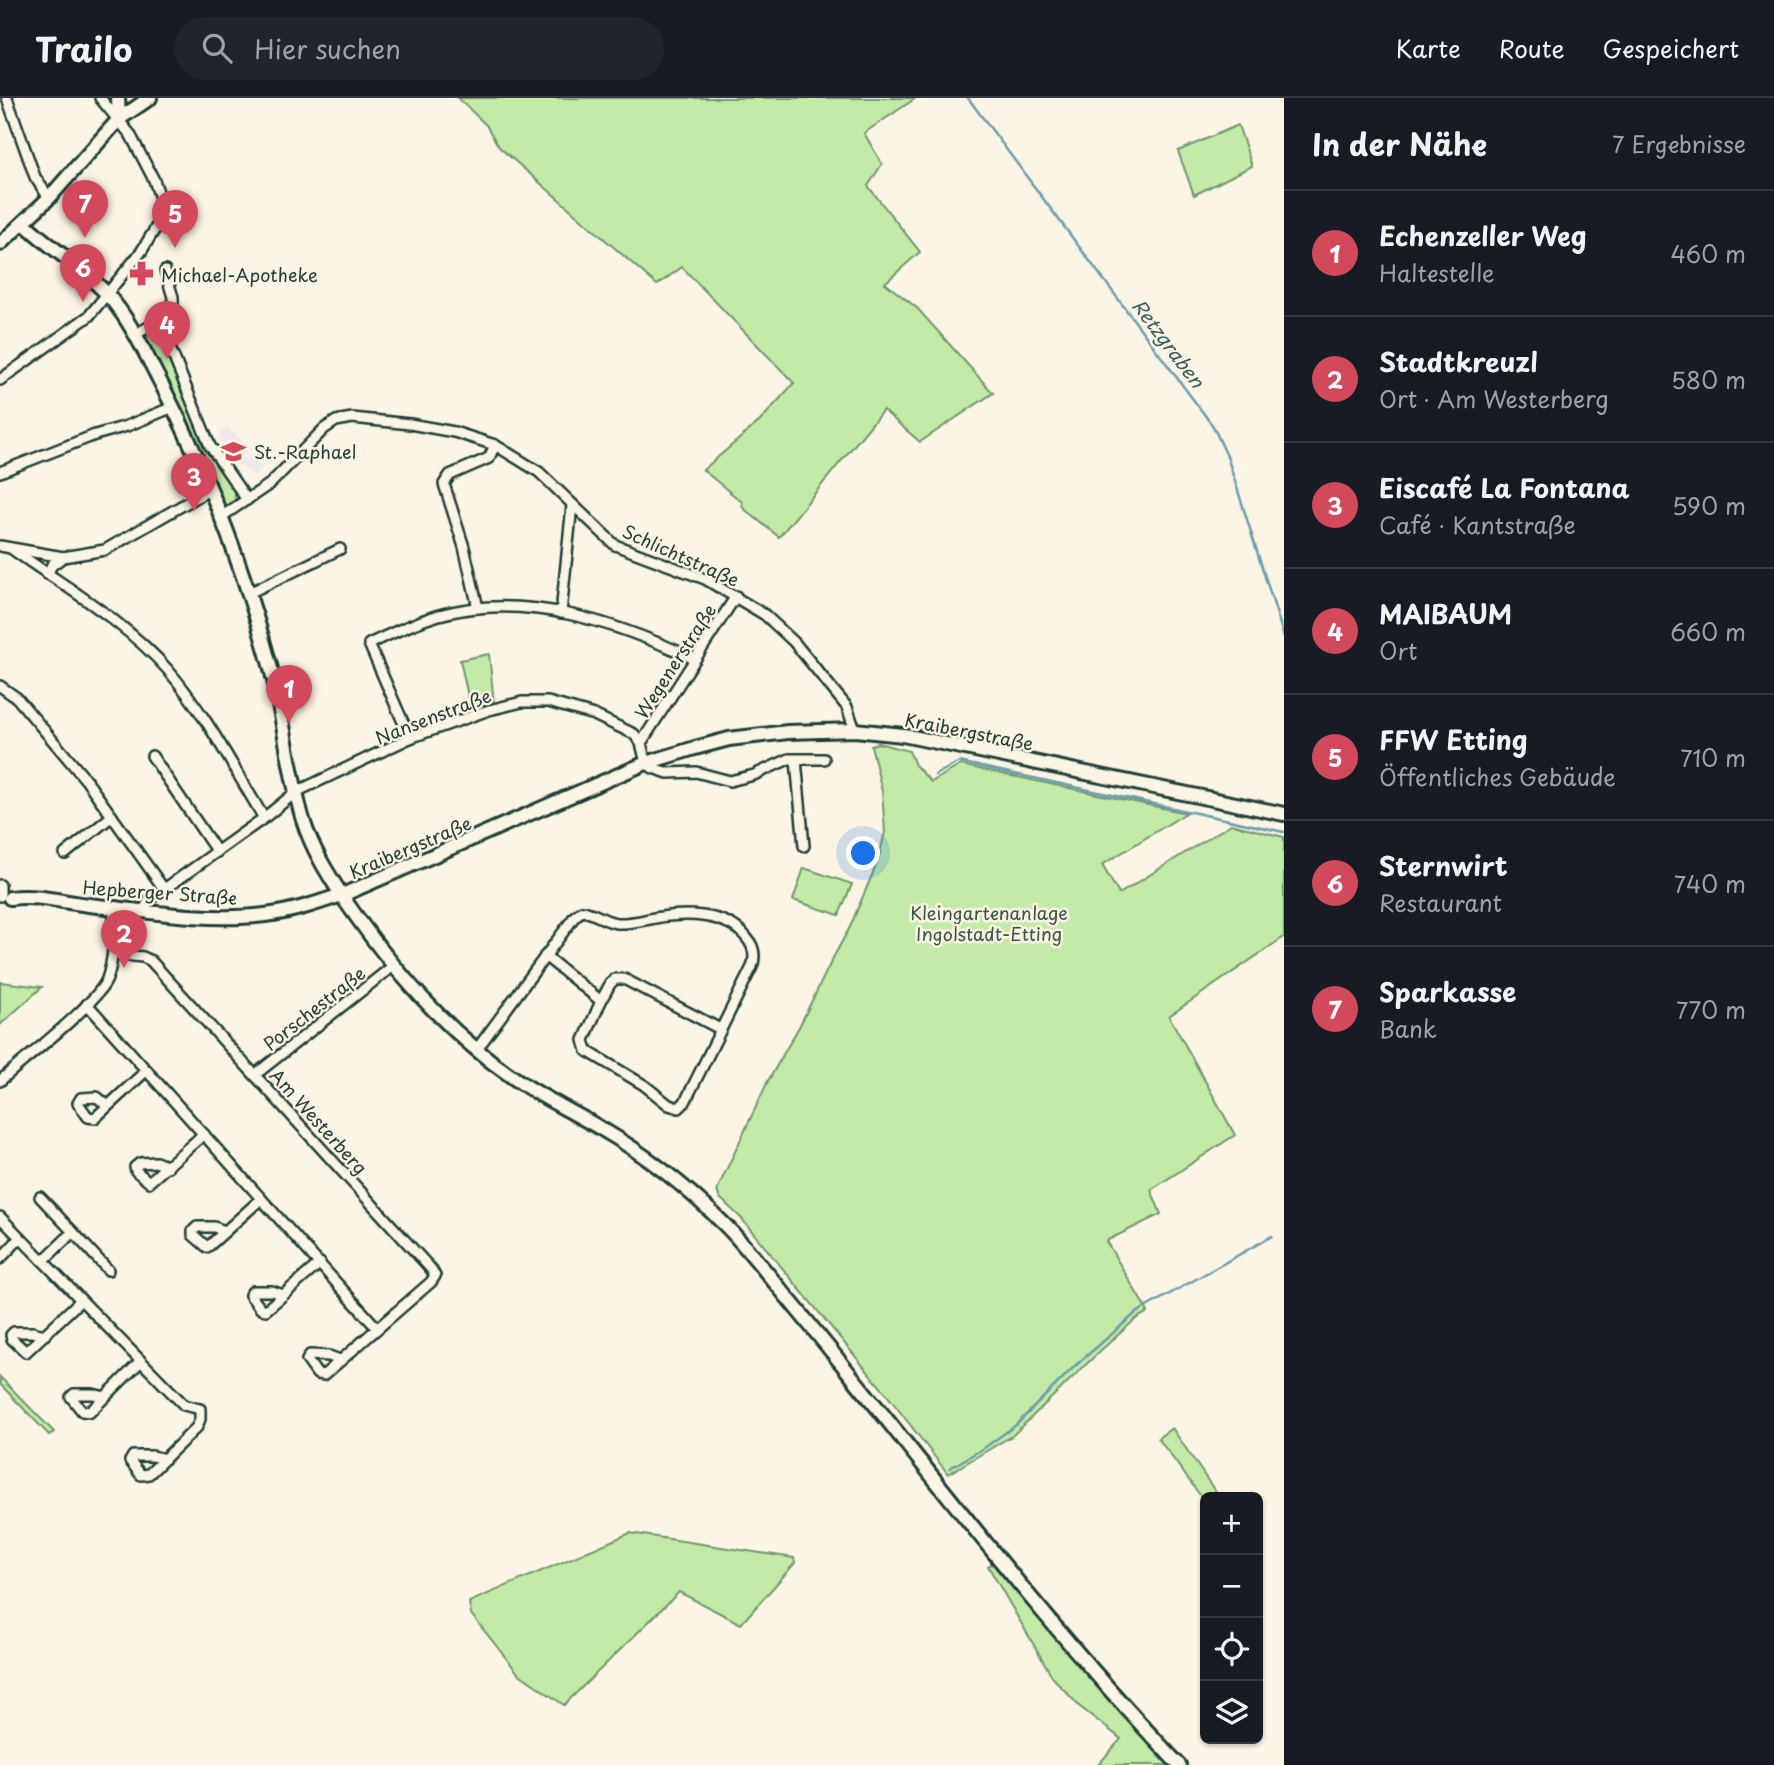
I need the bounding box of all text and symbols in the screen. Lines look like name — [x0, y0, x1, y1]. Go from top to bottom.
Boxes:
search box — [174, 17, 664, 80]
text: Trailo — [35, 23, 132, 73]
icon: search — [198, 29, 236, 67]
text: Hier suchen — [254, 29, 401, 68]
text: Karte — [1396, 30, 1461, 66]
text: Route — [1499, 30, 1565, 66]
text: Gespeichert — [1603, 30, 1739, 66]
text: In der Nähe — [1312, 121, 1487, 166]
text: 7 Ergebnisse — [1612, 126, 1746, 161]
pin: 7 — [62, 180, 108, 238]
pin: 5 — [152, 190, 198, 248]
text: Echenzeller Weg — [1379, 216, 1587, 255]
text: 1 — [1330, 236, 1341, 271]
text: 460 m — [1671, 236, 1746, 271]
pin: 6 — [60, 244, 106, 302]
text: Haltestelle — [1379, 255, 1494, 290]
pharmacy icon: Michael-Apotheke — [127, 260, 155, 288]
place label: Michael-Apotheke — [161, 261, 318, 288]
water label: Retzgraben — [1126, 293, 1212, 394]
pin: 4 — [144, 301, 190, 359]
text: Stadtkreuzl — [1379, 342, 1538, 381]
text: 2 — [1327, 362, 1343, 397]
text: 580 m — [1671, 362, 1746, 397]
text: Ort · Am Westerberg — [1379, 381, 1609, 416]
school or university icon: St.-Raphael — [220, 437, 248, 465]
place label: St.-Raphael — [254, 438, 356, 465]
pin: 3 — [171, 453, 217, 511]
text: Eiscafé La Fontana — [1379, 468, 1630, 507]
text: 3 — [1327, 488, 1343, 523]
text: 590 m — [1672, 488, 1746, 523]
text: Café · Kantstraße — [1379, 507, 1576, 542]
street label: Schlichtstraße — [618, 517, 744, 593]
text: MAIBAUM — [1379, 594, 1512, 633]
street label: Wegenerstraße — [628, 598, 722, 724]
text: 4 — [1327, 614, 1343, 649]
text: 660 m — [1670, 614, 1746, 649]
text: Ort — [1379, 633, 1417, 668]
pin: 1 — [266, 665, 312, 723]
street label: Nansenstraße — [371, 682, 495, 750]
street label: Kraibergstraße — [902, 705, 1036, 757]
text: FFW Etting — [1379, 720, 1528, 759]
text: 5 — [1328, 740, 1342, 775]
text: 710 m — [1680, 740, 1746, 775]
text: Öffentliches Gebäude — [1379, 759, 1616, 794]
street label: Kraibergstraße — [345, 809, 475, 885]
your location — [846, 836, 880, 870]
text: Sternwirt — [1379, 846, 1507, 885]
text: 6 — [1327, 866, 1343, 901]
text: 740 m — [1674, 866, 1746, 901]
street label: Hepberger Straße — [82, 873, 238, 911]
text: Restaurant — [1379, 885, 1502, 920]
park label: Kleingartenanlage Ingolstadt-Etting — [910, 899, 1068, 947]
pin: 2 — [101, 910, 147, 968]
street label: Porschestraße — [257, 960, 371, 1056]
text: Sparkasse — [1379, 972, 1516, 1011]
text: 7 — [1328, 992, 1342, 1027]
text: 770 m — [1676, 992, 1746, 1027]
text: Bank — [1379, 1011, 1437, 1046]
street label: Am Westerberg — [264, 1062, 374, 1180]
map controls — [1200, 1492, 1263, 1744]
button: + — [1200, 1492, 1263, 1555]
button: − — [1200, 1555, 1263, 1618]
button: locate — [1200, 1618, 1263, 1681]
button: layers — [1200, 1681, 1263, 1744]

